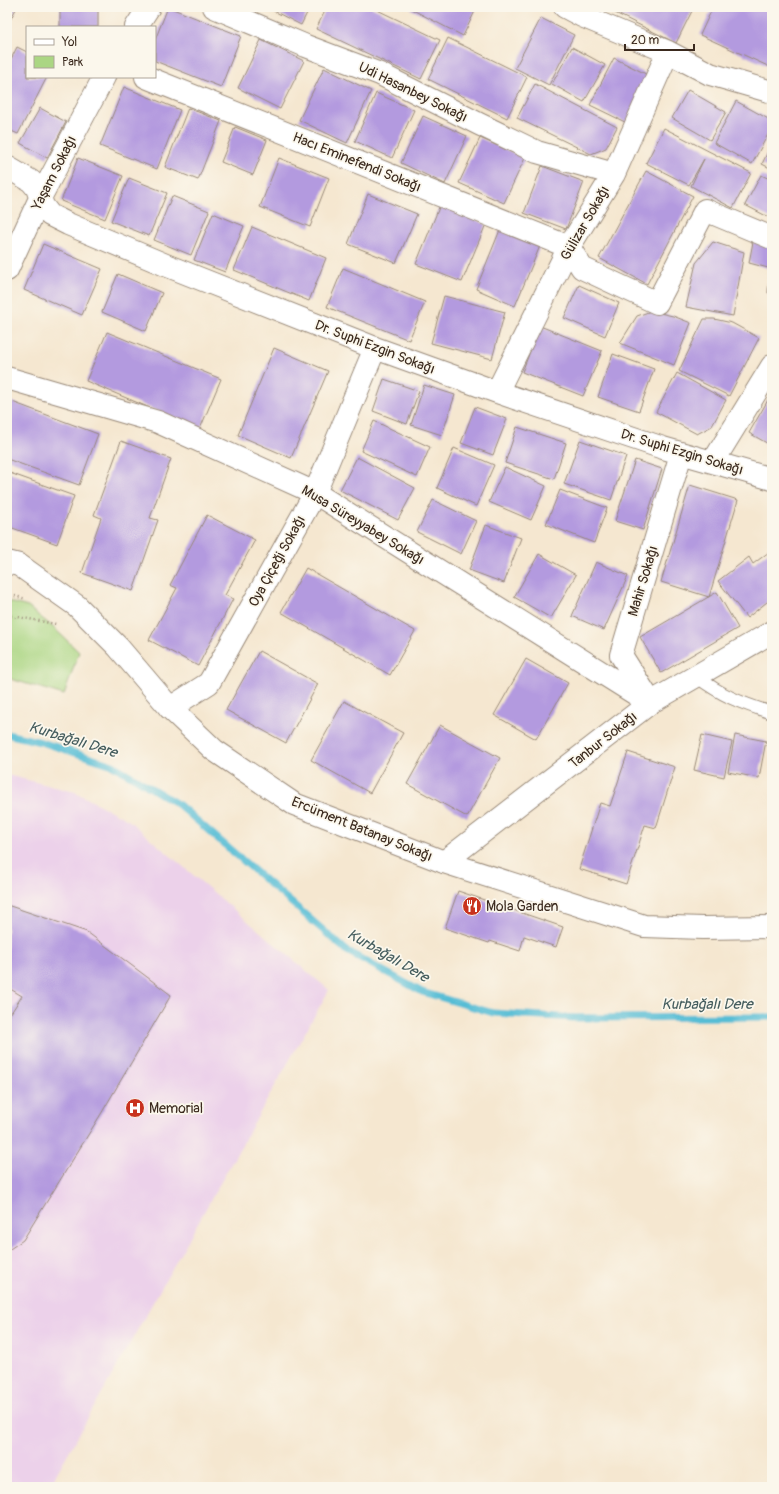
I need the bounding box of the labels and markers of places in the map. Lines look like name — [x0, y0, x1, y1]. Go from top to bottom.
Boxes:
restaurant icon: Mola Garden — [461, 895, 483, 917]
place label: Mola Garden — [486, 898, 559, 915]
hospital icon: Memorial — [124, 1097, 146, 1119]
place label: Memorial — [149, 1100, 203, 1117]

